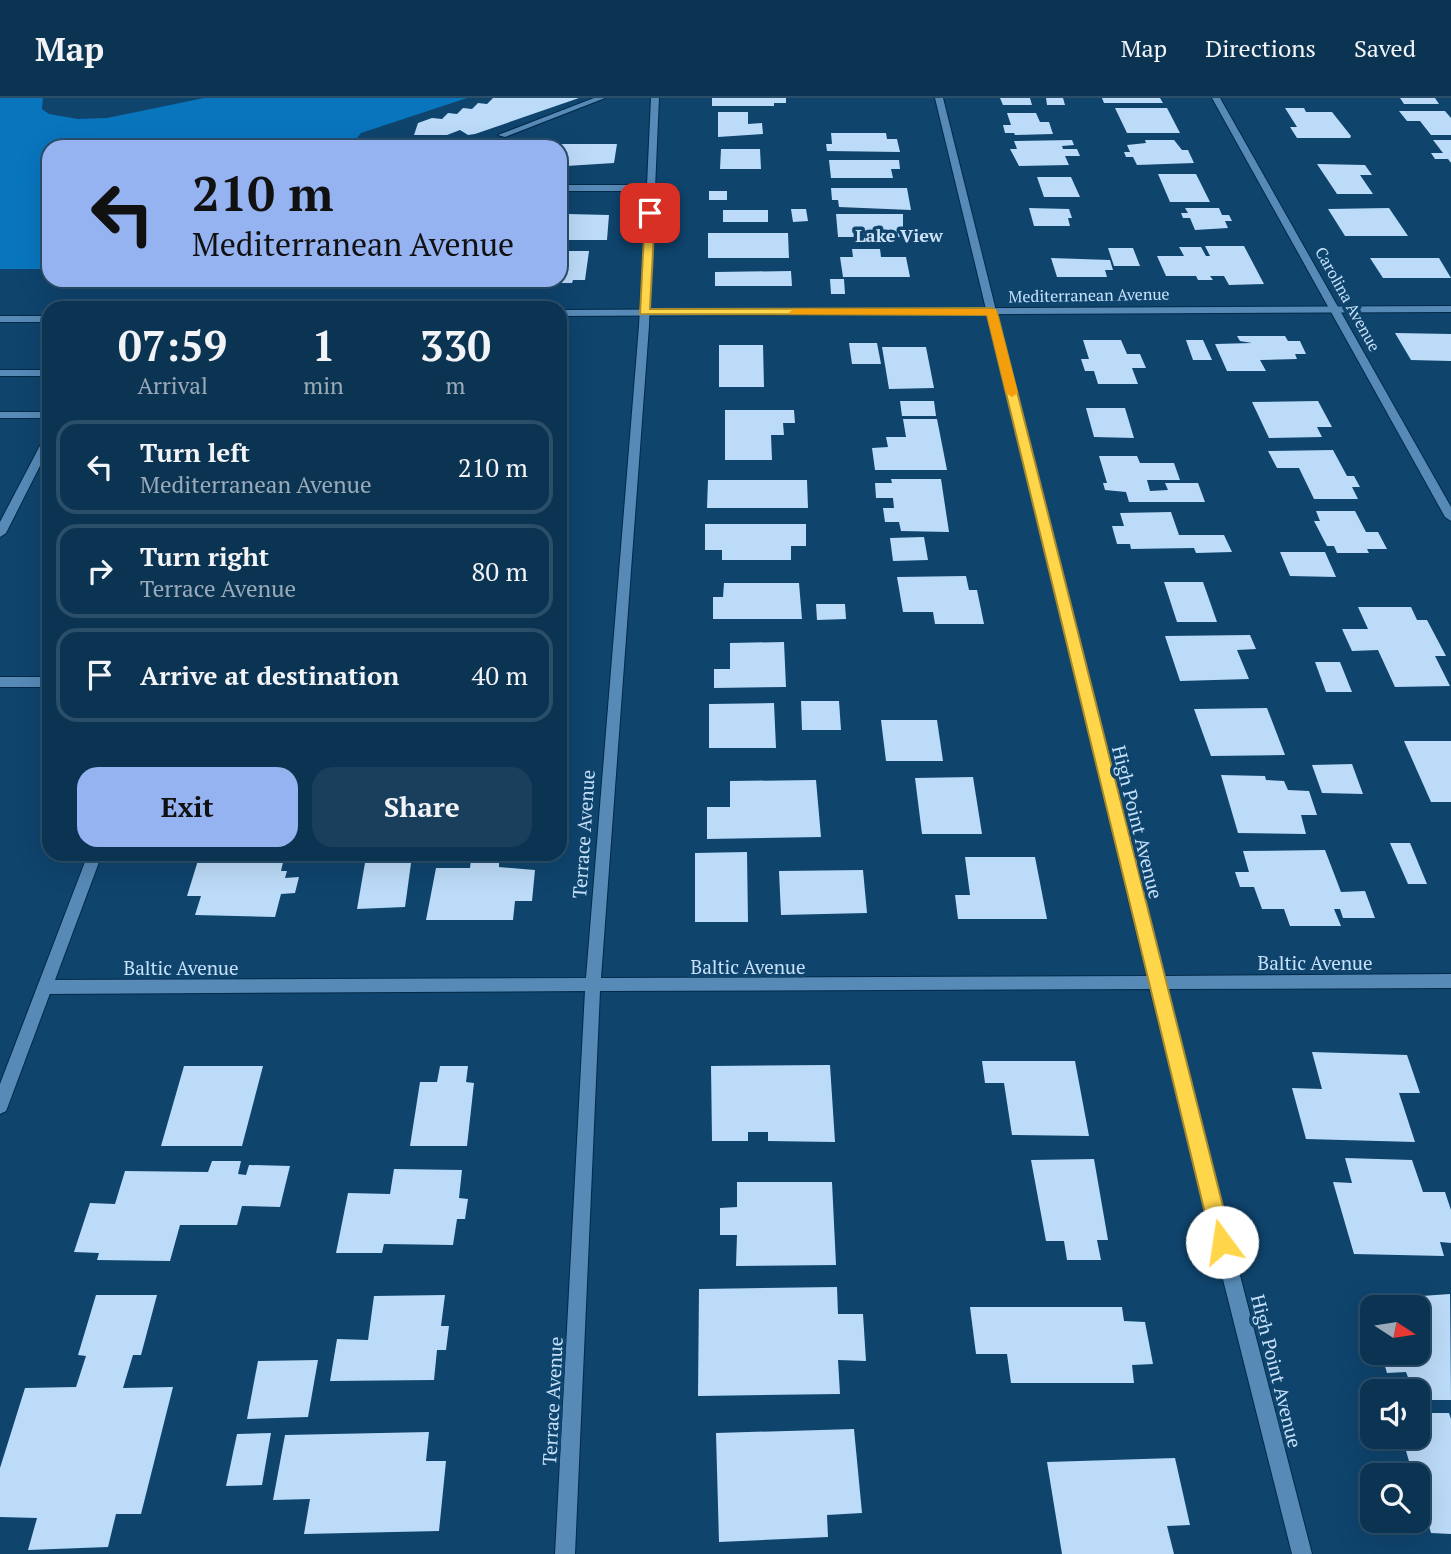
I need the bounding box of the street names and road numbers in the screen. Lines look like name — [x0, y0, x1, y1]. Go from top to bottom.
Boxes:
street label: Carolina Avenue — [1310, 243, 1386, 355]
street label: Mediterranean Avenue — [1008, 283, 1170, 307]
street label: High Point Avenue — [1107, 743, 1169, 901]
street label: Terrace Avenue — [566, 769, 600, 899]
street label: Baltic Avenue — [1257, 950, 1373, 975]
street label: Baltic Avenue — [690, 954, 806, 979]
street label: Baltic Avenue — [123, 955, 239, 980]
street label: High Point Avenue — [1246, 1292, 1308, 1450]
street label: Terrace Avenue — [536, 1336, 568, 1466]

